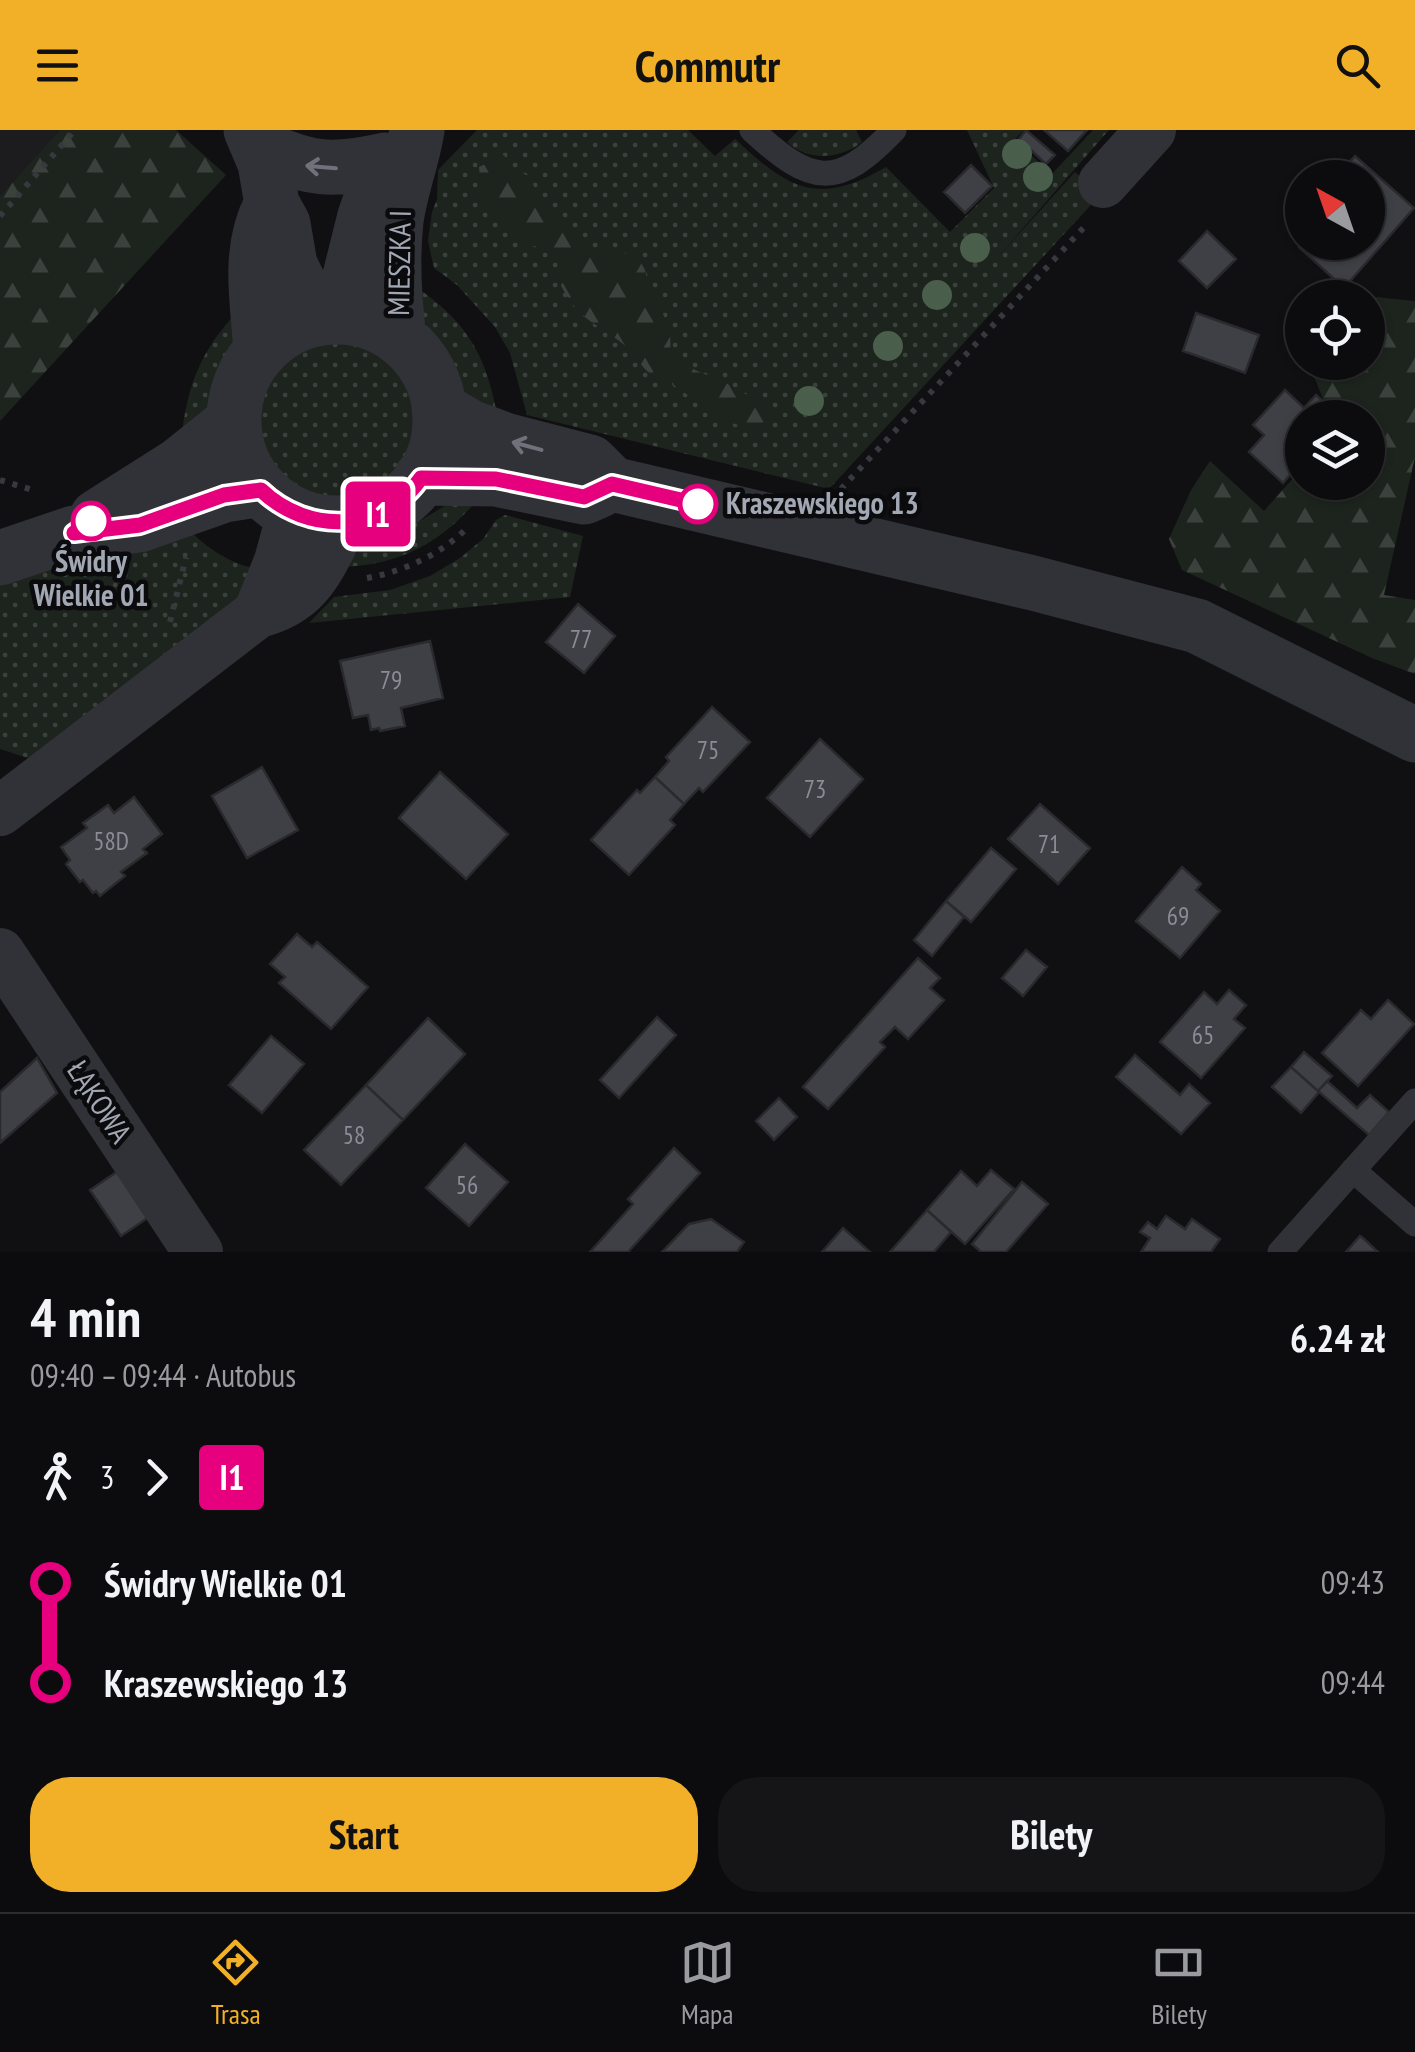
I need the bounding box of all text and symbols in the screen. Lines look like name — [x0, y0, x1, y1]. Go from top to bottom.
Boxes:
text: Commutr — [635, 36, 780, 94]
icon: menu — [30, 38, 85, 93]
icon: search — [1330, 38, 1385, 93]
one-way arrow — [305, 158, 338, 177]
north arrow — [1285, 160, 1385, 260]
map controls — [1285, 160, 1385, 500]
street label: MIESZKA I — [378, 210, 419, 316]
button: locate — [1285, 280, 1385, 380]
button: layers — [1285, 400, 1385, 500]
one-way arrow — [512, 435, 544, 454]
line badge: I1 — [333, 482, 423, 546]
place label: Kraszewskiego 13 — [726, 483, 919, 522]
marker: Kraszewskiego 13 — [679, 485, 717, 523]
text: I1 — [365, 491, 391, 537]
marker: Świdry Wielkie 01 — [72, 502, 110, 540]
place label: Świdry Wielkie 01 — [32, 541, 149, 614]
house number: 77 — [570, 623, 592, 655]
house number: 79 — [380, 664, 402, 696]
house number: 75 — [697, 734, 719, 766]
house number: 73 — [804, 773, 826, 805]
house number: 58D — [93, 825, 129, 857]
house number: 71 — [1038, 828, 1060, 860]
house number: 69 — [1167, 900, 1189, 932]
house number: 65 — [1192, 1019, 1214, 1051]
street label: ŁĄKOWA — [59, 1053, 142, 1150]
house number: 58 — [343, 1119, 365, 1151]
house number: 56 — [456, 1169, 478, 1201]
text: 4 min — [30, 1281, 141, 1352]
text: 6.24 zł — [1290, 1313, 1385, 1362]
text: 09:40 – 09:44 · Autobus — [30, 1354, 296, 1396]
icon: walk — [30, 1450, 85, 1505]
icon: forward — [129, 1450, 184, 1505]
text: I1 — [219, 1454, 244, 1500]
text: 3 — [100, 1456, 114, 1498]
text: Świdry Wielkie 01 — [104, 1558, 347, 1607]
text: 09:43 — [1321, 1561, 1385, 1603]
text: Kraszewskiego 13 — [104, 1658, 348, 1707]
text: 09:44 — [1321, 1661, 1385, 1703]
button: Start — [30, 1777, 698, 1892]
button: Bilety — [718, 1777, 1385, 1892]
tab: Trasa — [208, 1935, 263, 2032]
tab: Mapa — [680, 1935, 735, 2032]
tab: Bilety — [1151, 1935, 1207, 2032]

